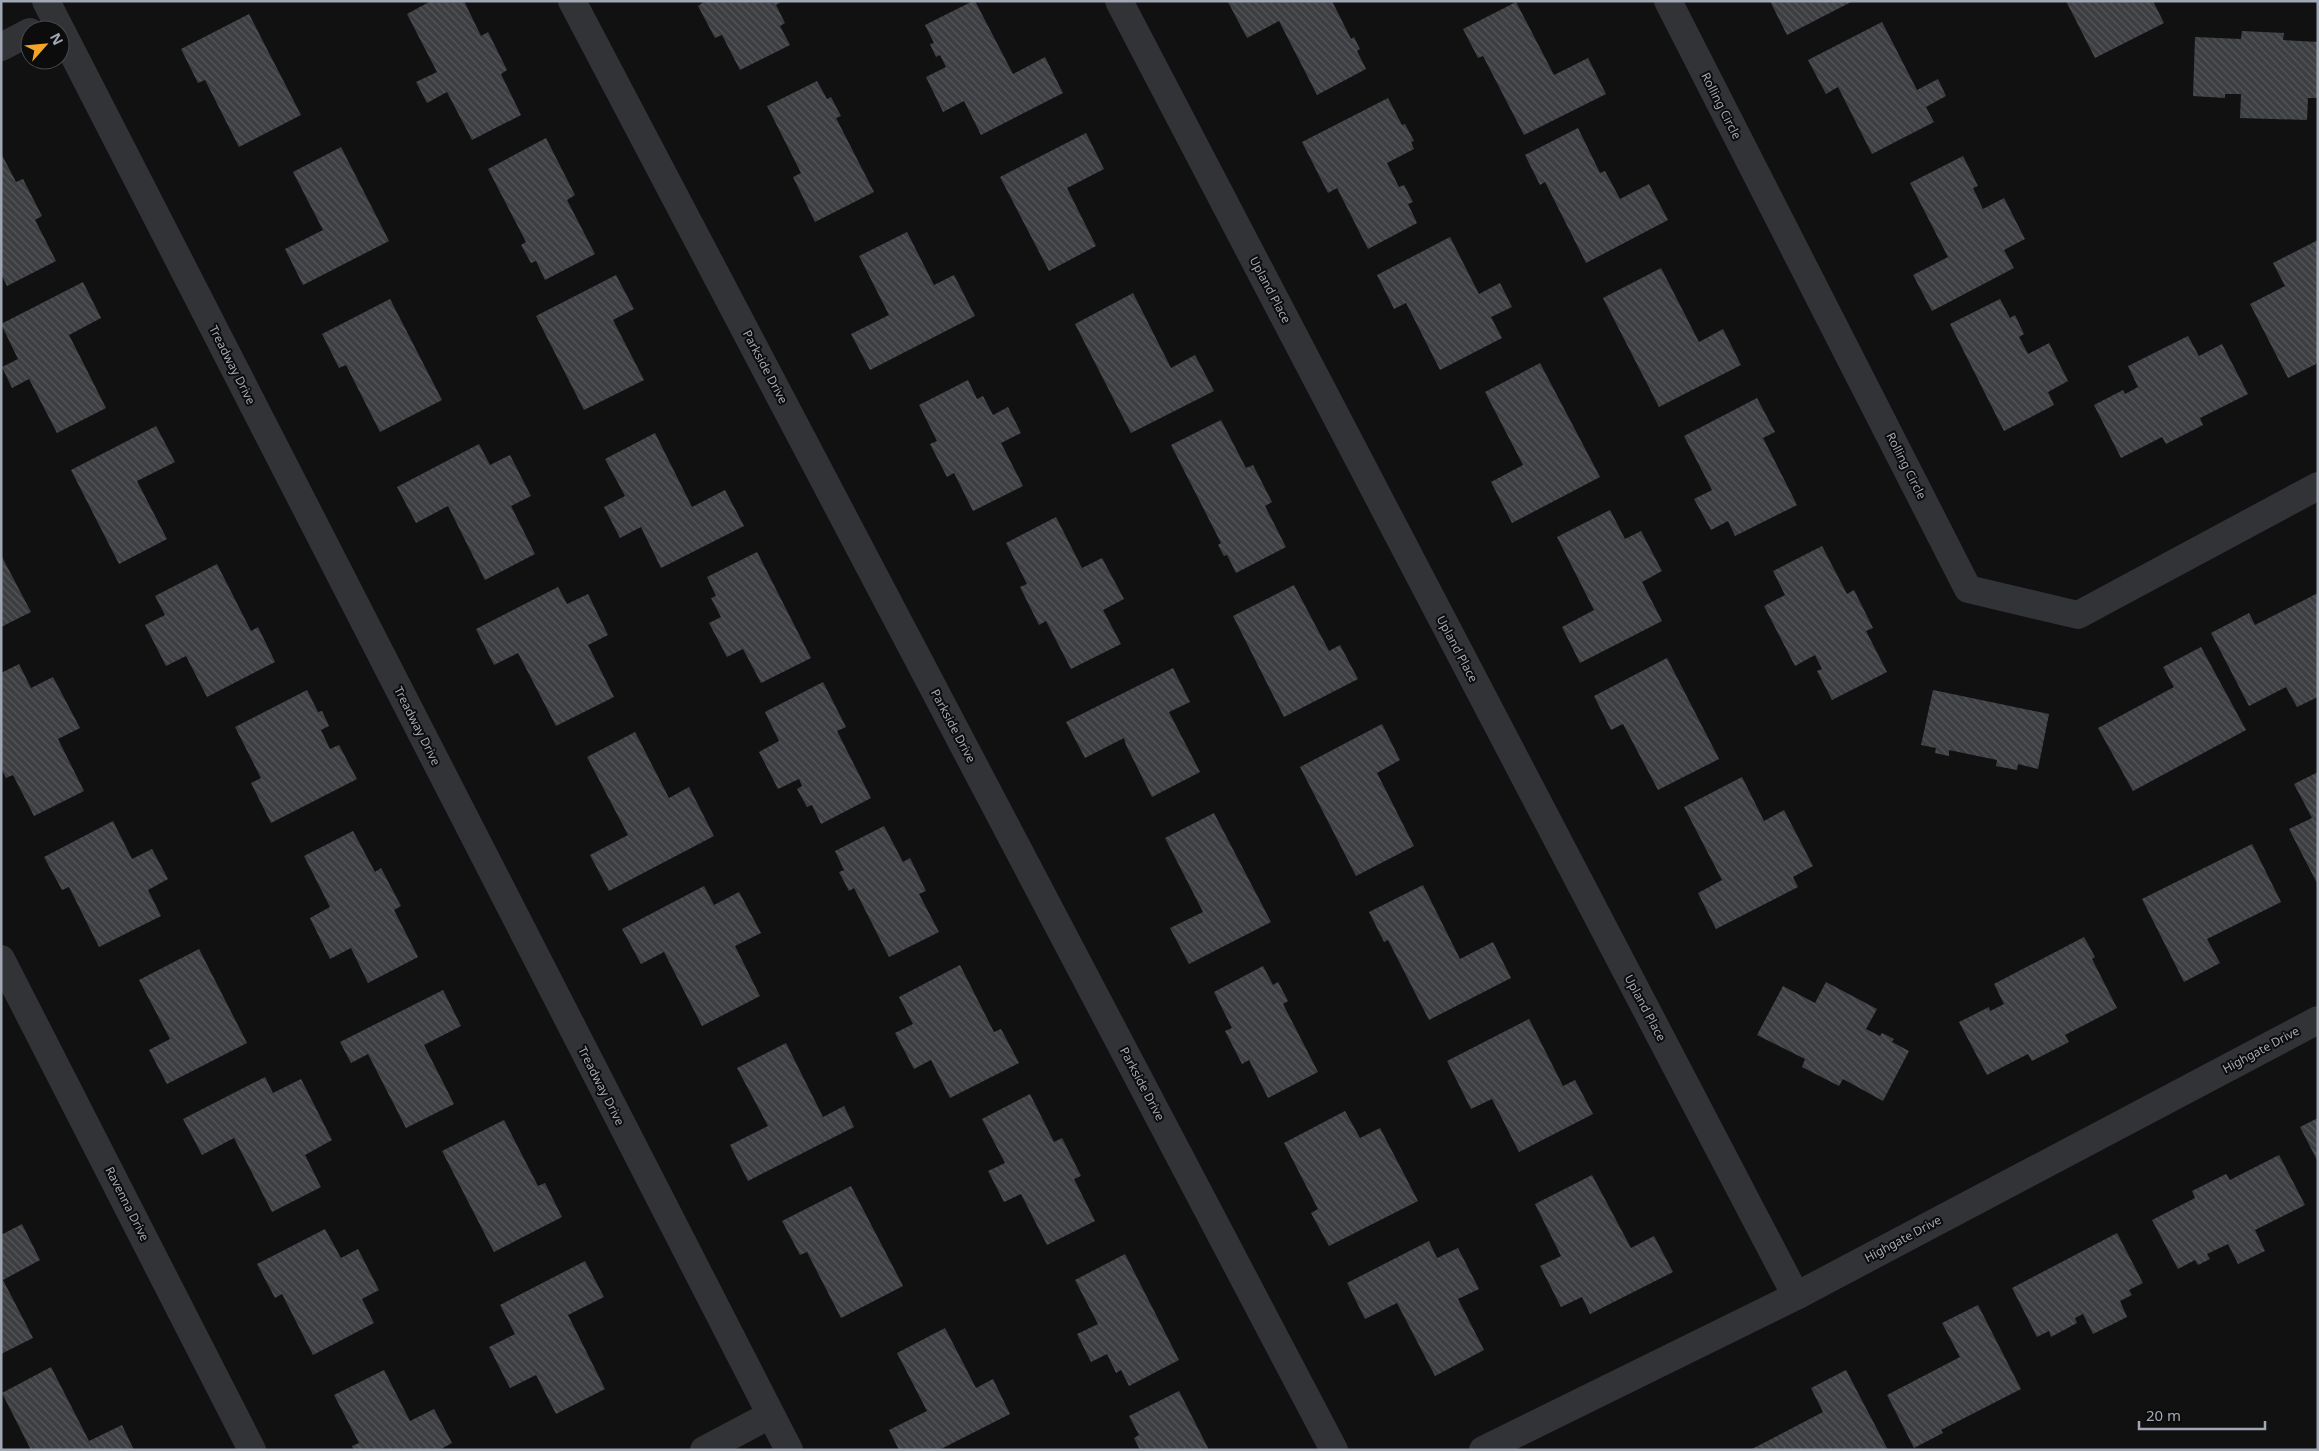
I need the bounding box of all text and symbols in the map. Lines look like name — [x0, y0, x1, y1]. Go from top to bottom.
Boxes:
north arrow — [20, 20, 70, 70]
text: N — [46, 29, 68, 48]
street label: Rolling Circle — [1697, 69, 1746, 142]
street label: Upland Place — [1246, 253, 1295, 326]
street label: Treadway Drive — [205, 322, 260, 407]
street label: Parkside Drive — [739, 327, 792, 407]
street label: Rolling Circle — [1882, 429, 1931, 502]
street label: Upland Place — [1433, 612, 1482, 685]
street label: Treadway Drive — [390, 683, 445, 768]
street label: Parkside Drive — [927, 686, 980, 766]
street label: Upland Place — [1621, 971, 1670, 1044]
street label: Highgate Drive — [2219, 1022, 2302, 1077]
street label: Treadway Drive — [574, 1043, 629, 1128]
street label: Parkside Drive — [1116, 1044, 1169, 1124]
street label: Ravenna Drive — [101, 1164, 154, 1244]
street label: Highgate Drive — [1861, 1211, 1944, 1266]
scale bar — [2139, 1398, 2265, 1430]
text: 20 m — [2146, 1405, 2181, 1425]

